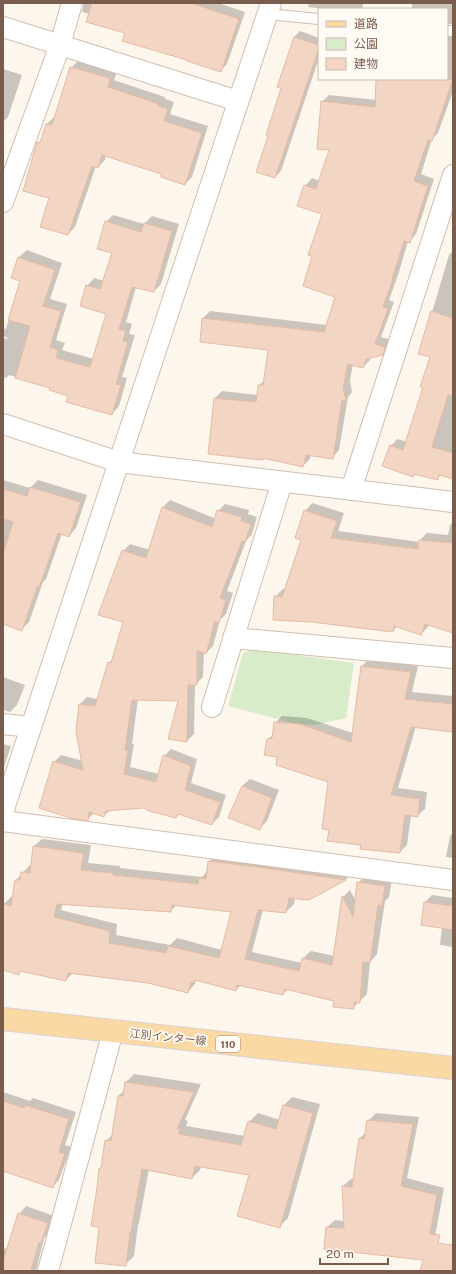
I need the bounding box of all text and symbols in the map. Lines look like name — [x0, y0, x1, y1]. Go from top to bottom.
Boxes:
legend — [318, 8, 448, 80]
text: 道路 — [354, 17, 378, 31]
text: 公園 — [354, 37, 378, 51]
text: 建物 — [354, 57, 378, 71]
street label: 江別インター線 — [129, 1027, 207, 1047]
road number: 110 — [216, 1036, 240, 1052]
scale bar — [320, 1240, 388, 1266]
text: 20 m — [326, 1247, 354, 1261]

